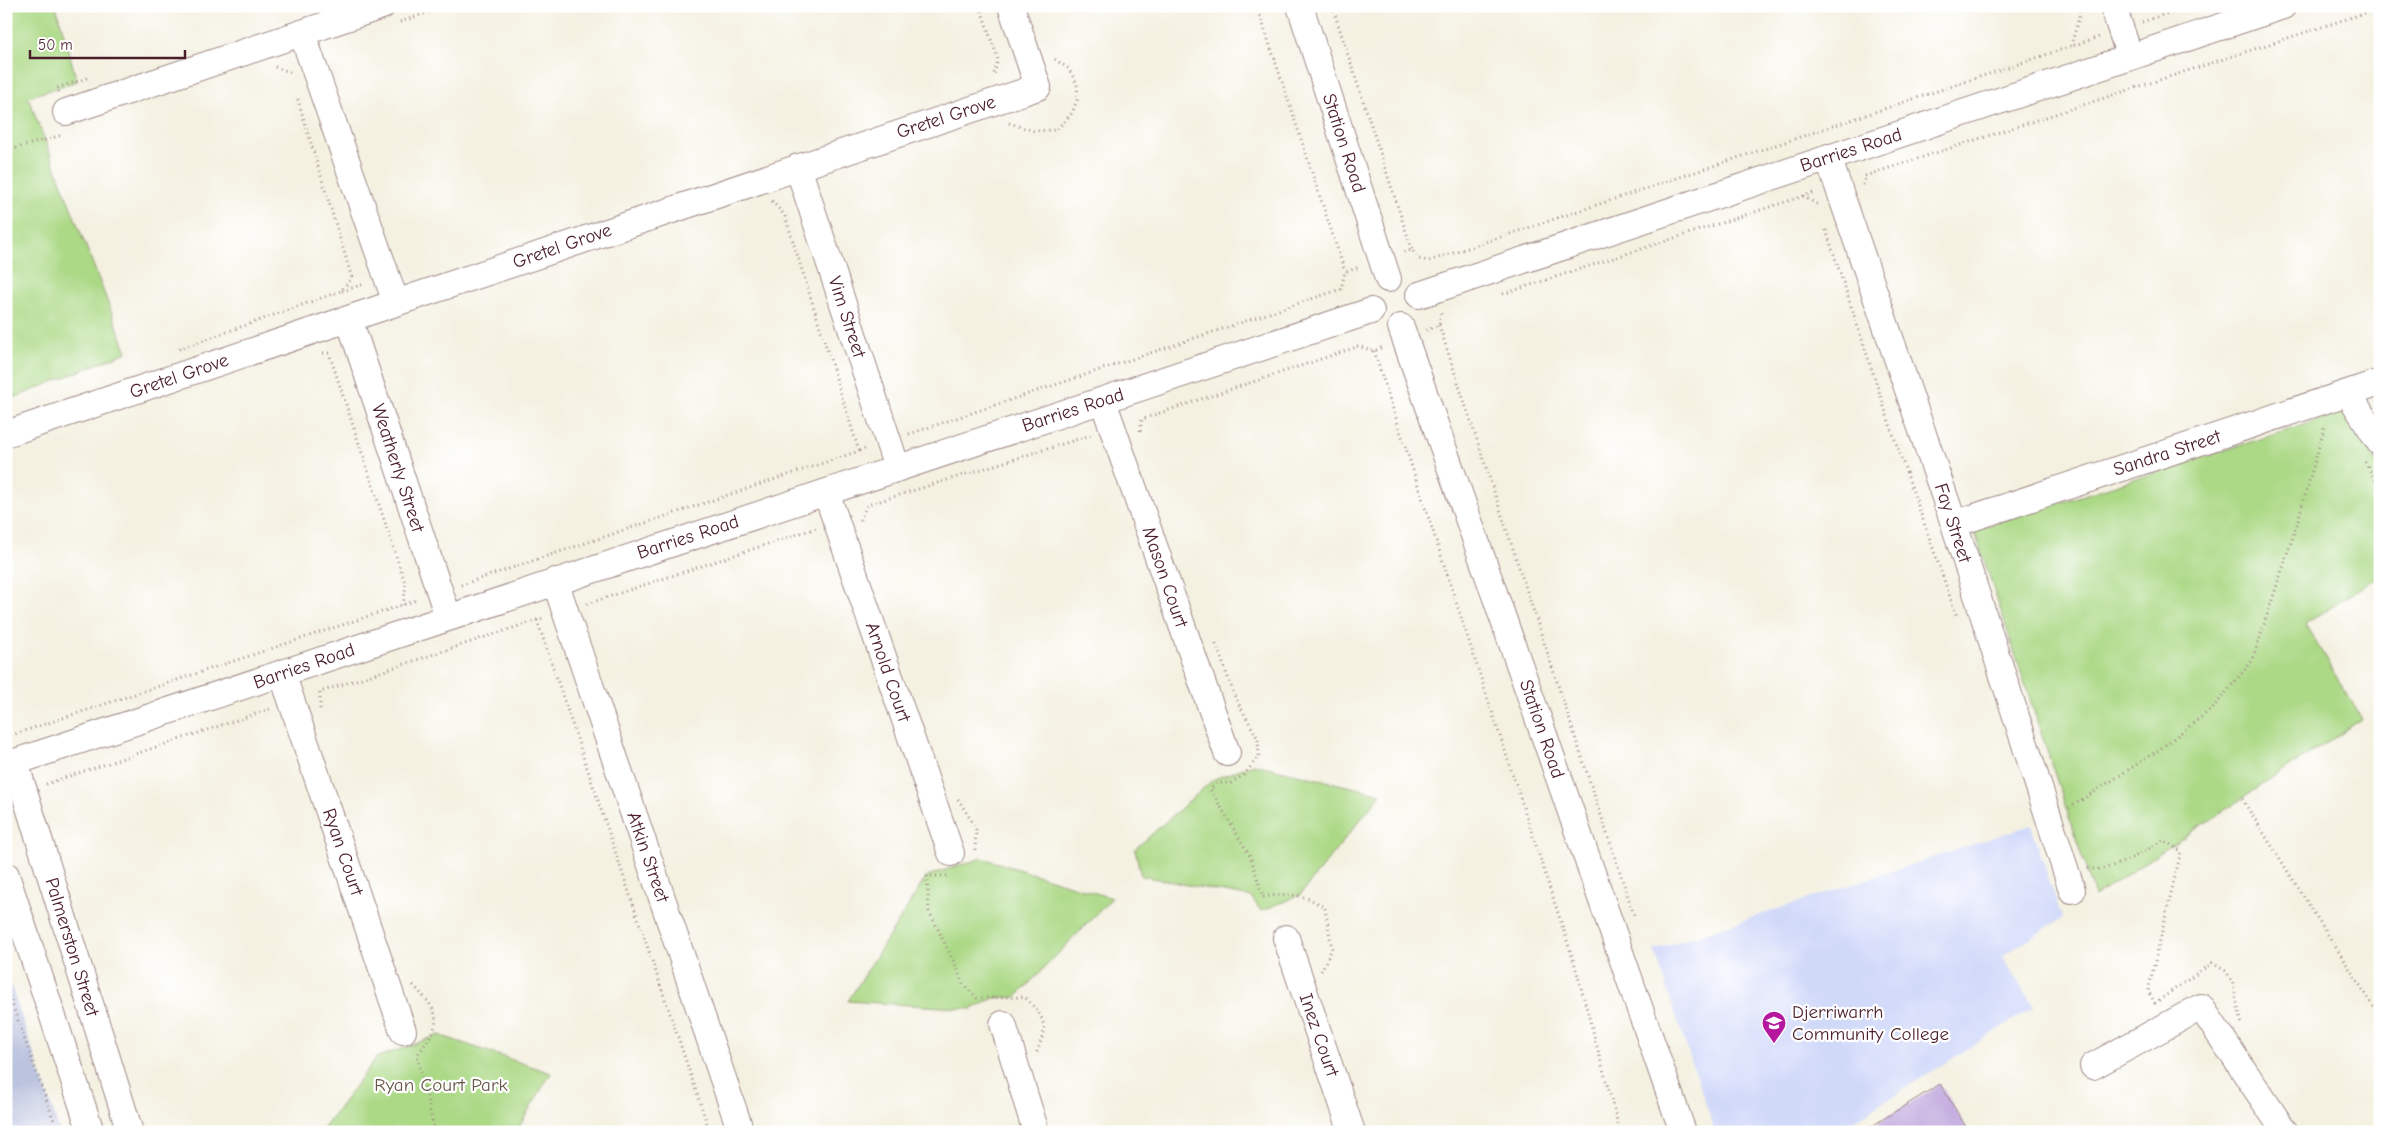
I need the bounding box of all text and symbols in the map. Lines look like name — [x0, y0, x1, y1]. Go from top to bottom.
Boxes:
scale bar — [30, 28, 185, 60]
text: 50 m — [38, 36, 73, 54]
street label: Gretel Grove — [894, 91, 998, 143]
street label: Station Road — [1318, 91, 1370, 195]
street label: Barries Road — [1797, 123, 1905, 177]
street label: Gretel Grove — [510, 219, 614, 273]
street label: Vim Street — [824, 274, 871, 361]
street label: Gretel Grove — [127, 349, 231, 403]
street label: Barries Road — [1019, 383, 1127, 437]
street label: Weatherly Street — [367, 401, 429, 536]
street label: Sandra Street — [2110, 425, 2224, 481]
street label: Fay Street — [1930, 481, 1976, 566]
street label: Barries Road — [634, 510, 742, 564]
street label: Mason Court — [1138, 524, 1193, 631]
street label: Arnold Court — [861, 619, 916, 725]
street label: Barries Road — [250, 638, 358, 694]
street label: Station Road — [1515, 677, 1569, 781]
street label: Ryan Court — [318, 806, 368, 899]
street label: Atkin Street — [622, 809, 674, 906]
street label: Palmerston Street — [40, 875, 104, 1020]
street label: Inez Court — [1295, 991, 1344, 1080]
place label: Djerriwarrh Community College — [1792, 1001, 1949, 1045]
school or university icon: Djerriwarrh Community College — [1761, 1010, 1787, 1044]
park label: Ryan Court Park — [374, 1074, 508, 1096]

